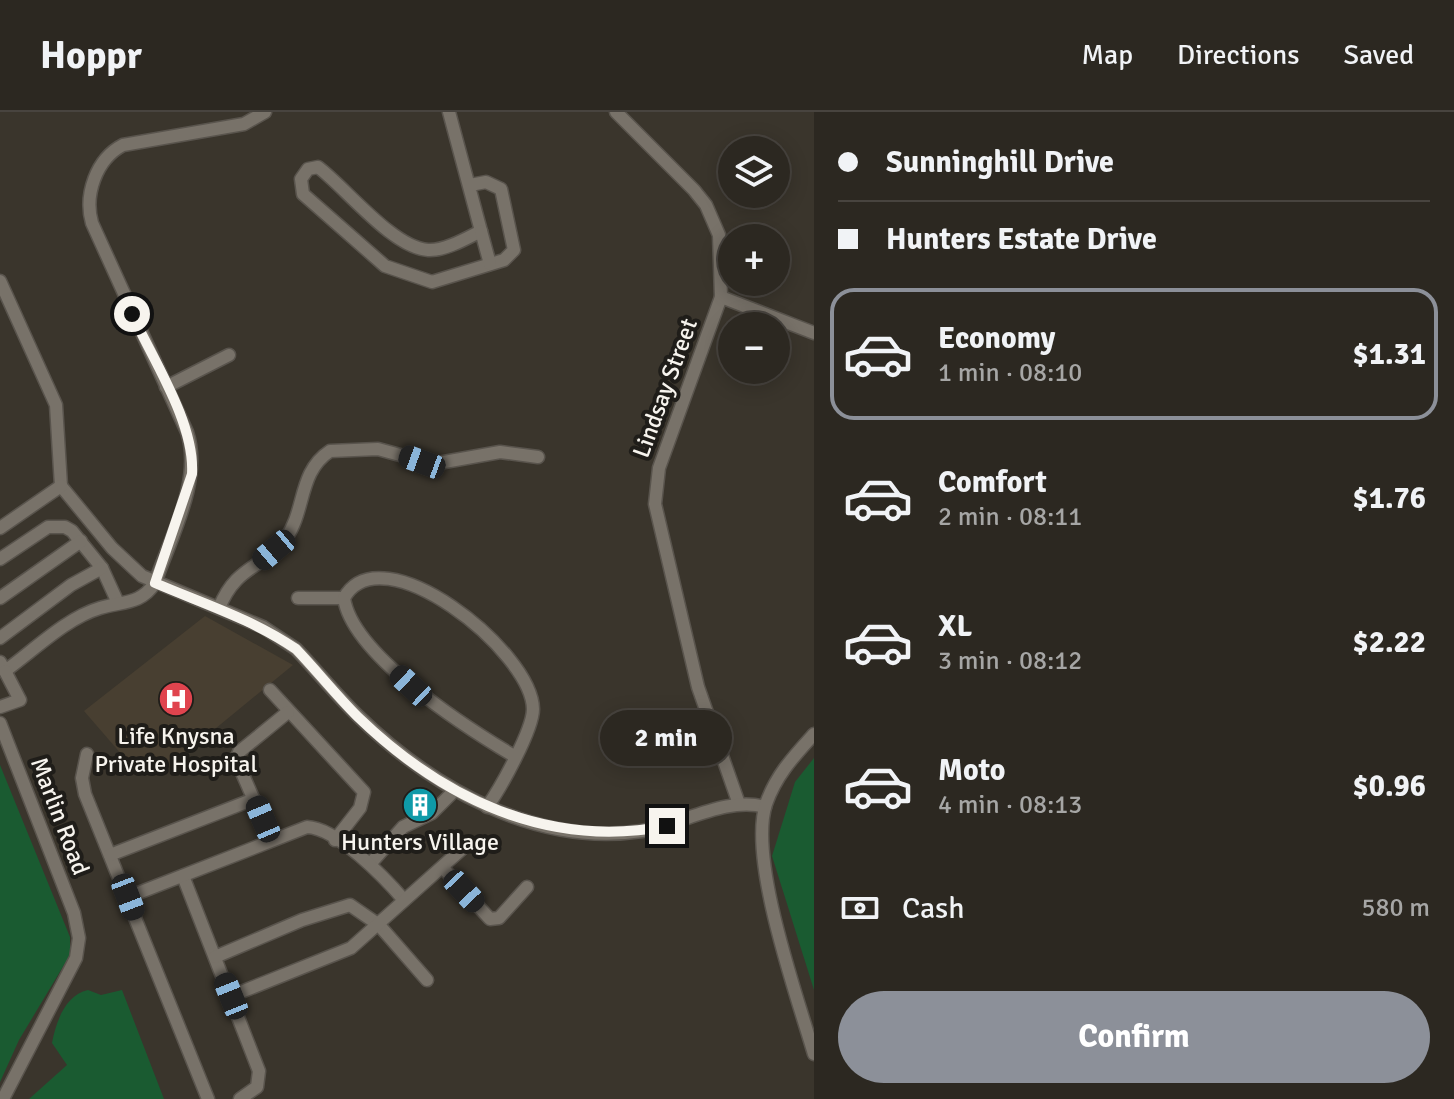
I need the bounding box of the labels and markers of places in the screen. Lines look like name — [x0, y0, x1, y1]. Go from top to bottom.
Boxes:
hospital icon: Life Knysna Private Hospital — [157, 680, 195, 718]
place label: Life Knysna Private Hospital — [95, 721, 257, 779]
building icon: Hunters Village — [401, 786, 439, 824]
place label: Hunters Village — [341, 827, 499, 857]

